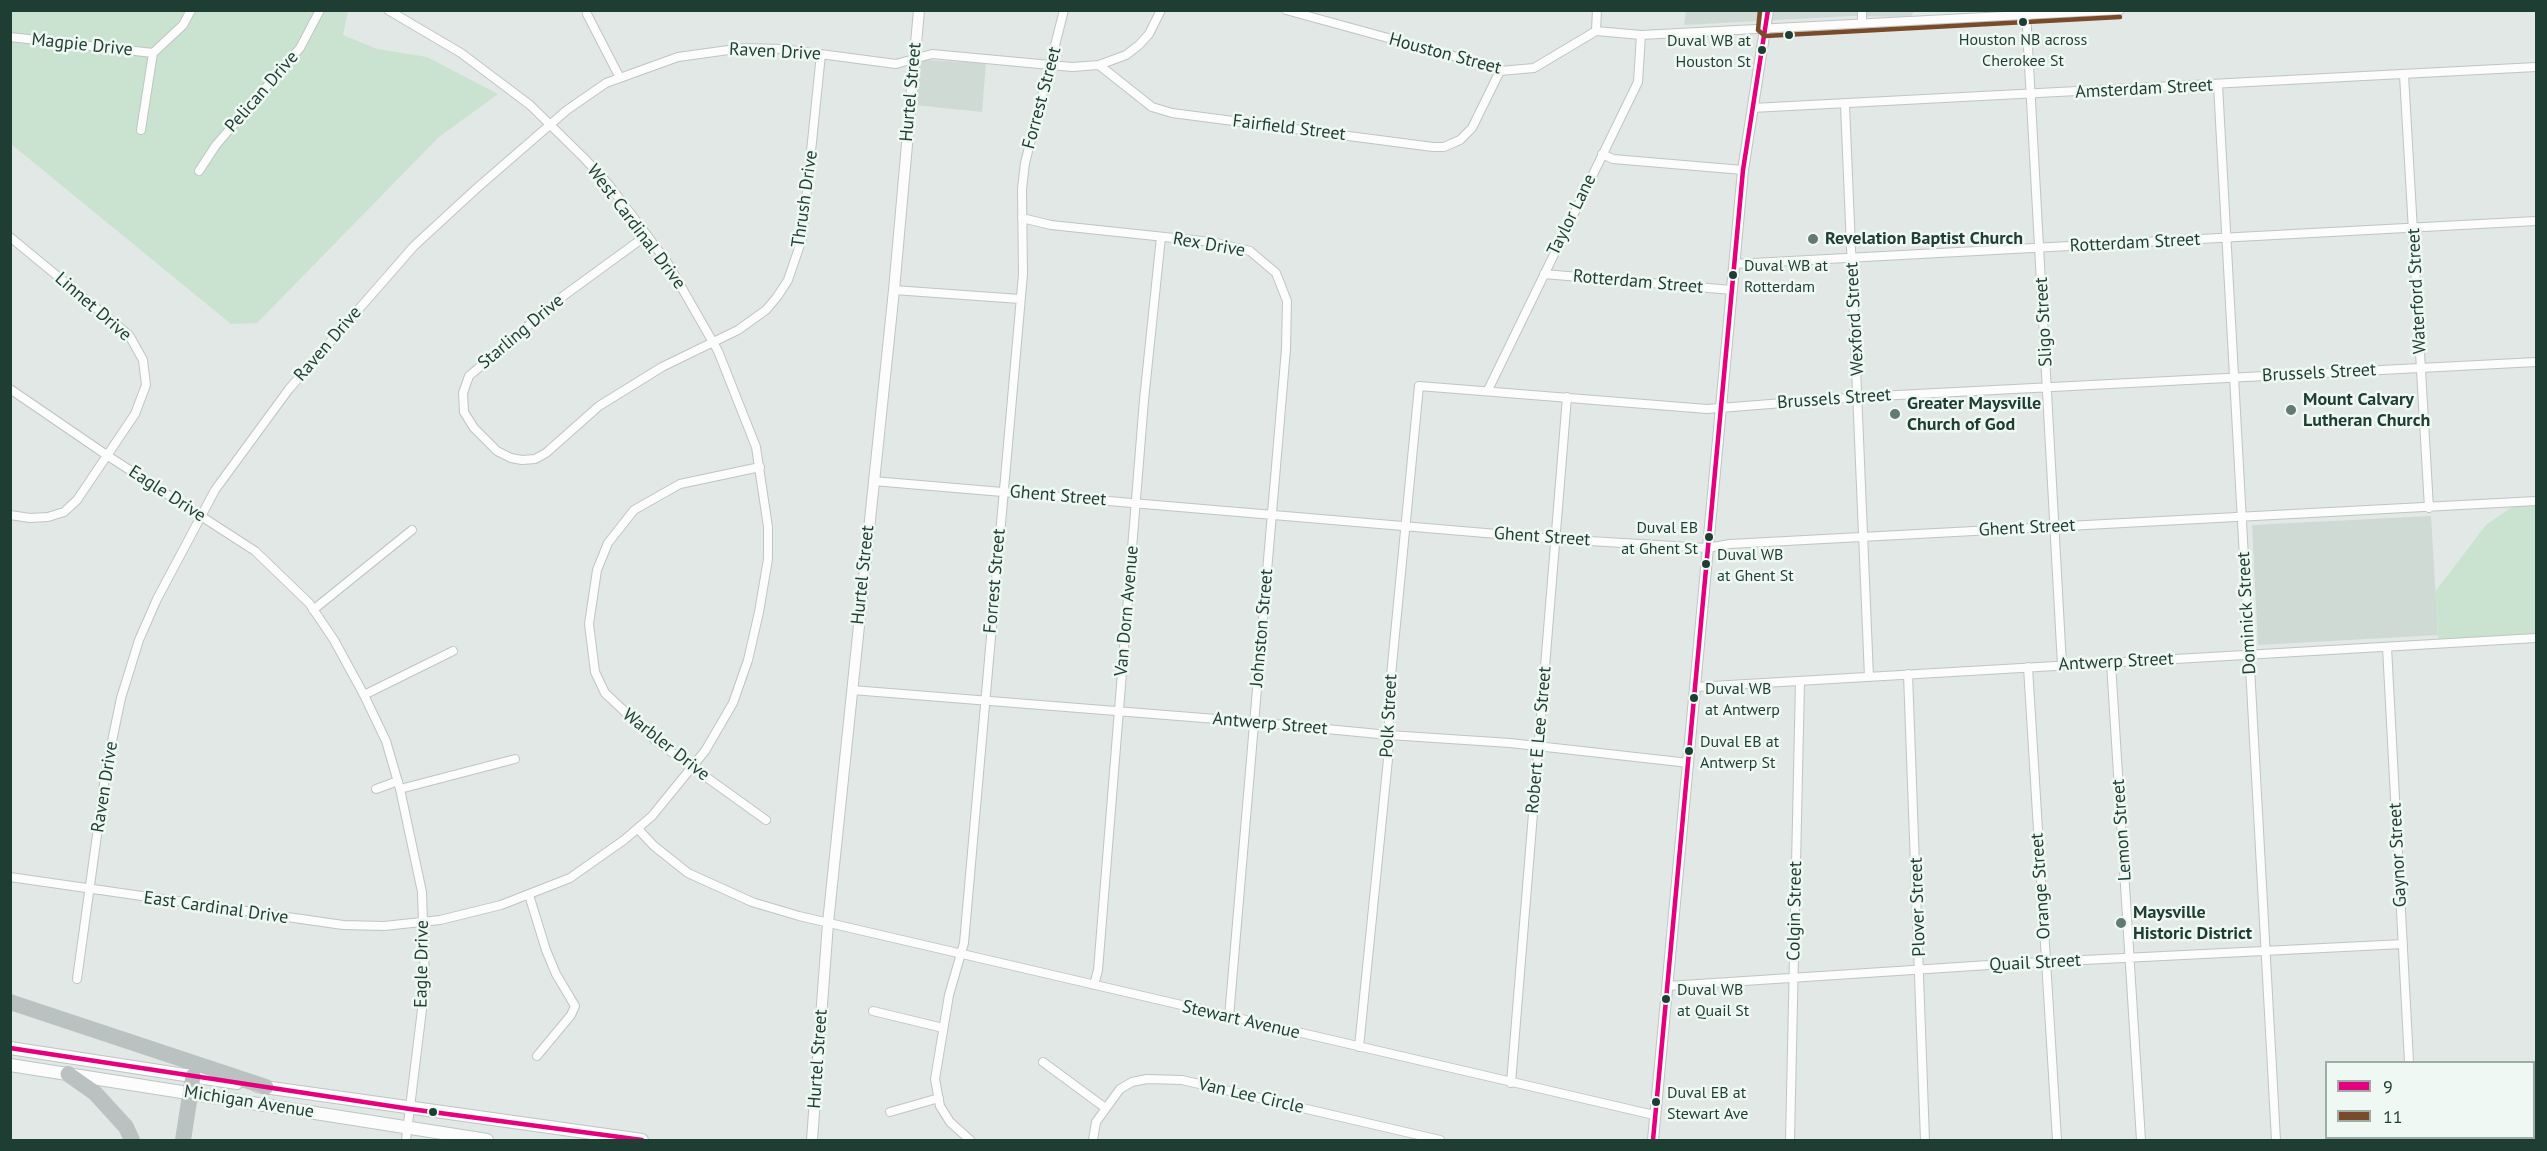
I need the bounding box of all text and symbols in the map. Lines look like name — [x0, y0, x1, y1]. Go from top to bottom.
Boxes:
marker: Houston NB across Cherokee St — [2017, 16, 2029, 28]
street label: Magpie Drive — [30, 29, 134, 61]
street label: Houston Street — [1387, 29, 1503, 79]
unlabelled marker — [1783, 29, 1795, 41]
place label: Houston NB across Cherokee St — [1959, 30, 2087, 68]
place label: Duval WB at Houston St — [1667, 31, 1751, 69]
street label: Raven Drive — [728, 39, 822, 65]
street label: Hurtel Street — [896, 41, 926, 143]
marker: Duval WB at Houston St — [1756, 44, 1768, 56]
street label: Forrest Street — [1018, 45, 1066, 151]
street label: Pelican Drive — [221, 47, 303, 137]
street label: Amsterdam Street — [2075, 75, 2213, 103]
street label: Fairfield Street — [1231, 110, 1347, 146]
street label: Thrush Drive — [787, 149, 823, 249]
street label: West Cardinal Drive — [582, 160, 690, 294]
street label: Taylor Lane — [1543, 171, 1601, 259]
street label: Rex Drive — [1171, 228, 1247, 262]
place label: Revelation Baptist Church — [1825, 228, 2023, 250]
street label: Waterford Street — [2403, 228, 2431, 354]
street label: Rotterdam Street — [2069, 229, 2201, 257]
marker: Revelation Baptist Church — [1806, 232, 1820, 246]
place label: Duval WB at Rotterdam — [1744, 256, 1828, 294]
street label: Wexford Street — [1841, 262, 1869, 376]
street label: Rotterdam Street — [1572, 266, 1704, 298]
street label: Linnet Drive — [50, 268, 136, 346]
marker: Duval WB at Rotterdam — [1727, 269, 1739, 281]
street label: Sligo Street — [2031, 277, 2057, 367]
street label: Starling Drive — [474, 290, 568, 374]
street label: Raven Drive — [290, 302, 366, 386]
street label: Brussels Street — [2261, 359, 2377, 387]
street label: Brussels Street — [1776, 384, 1892, 414]
place label: Mount Calvary Lutheran Church — [2303, 389, 2430, 432]
place label: Greater Maysville Church of God — [1907, 393, 2041, 436]
marker: Mount Calvary Lutheran Church — [2284, 403, 2298, 417]
marker: Greater Maysville Church of God — [1888, 407, 1902, 421]
street label: Eagle Drive — [124, 461, 210, 527]
street label: Ghent Street — [1009, 481, 1107, 511]
street label: Ghent Street — [1978, 515, 2076, 541]
place label: Duval EB at Ghent St — [1621, 518, 1698, 556]
street label: Ghent Street — [1493, 523, 1591, 551]
street label: Hurtel Street — [847, 524, 879, 626]
street label: Forrest Street — [980, 528, 1010, 634]
marker: Duval EB at Ghent St — [1703, 531, 1715, 543]
street label: Van Dorn Avenue — [1111, 545, 1143, 677]
place label: Duval WB at Ghent St — [1717, 545, 1794, 583]
street label: Dominick Street — [2233, 551, 2261, 675]
marker: Duval WB at Ghent St — [1700, 558, 1712, 570]
street label: Johnston Street — [1246, 568, 1278, 688]
street label: Antwerp Street — [2058, 648, 2174, 676]
street label: Robert E Lee Street — [1522, 666, 1556, 814]
street label: Polk Street — [1376, 674, 1402, 758]
place label: Duval WB at Antwerp — [1705, 679, 1780, 717]
marker: Duval WB at Antwerp — [1688, 692, 1700, 704]
street label: Warbler Drive — [618, 704, 714, 786]
street label: Antwerp Street — [1212, 708, 1328, 740]
place label: Duval EB at Antwerp St — [1700, 732, 1779, 770]
street label: Raven Drive — [87, 740, 123, 834]
marker: Duval EB at Antwerp St — [1683, 745, 1695, 757]
street label: Lemon Street — [2108, 778, 2136, 882]
street label: Gaynor Street — [2384, 802, 2412, 908]
street label: Orange Street — [2027, 832, 2055, 940]
street label: Plover Street — [1905, 857, 1931, 957]
street label: Colgin Street — [1783, 861, 1807, 961]
street label: East Cardinal Drive — [142, 887, 290, 929]
place label: Maysville Historic District — [2133, 902, 2252, 944]
marker: Maysville Historic District — [2114, 916, 2128, 930]
street label: Eagle Drive — [410, 920, 434, 1008]
street label: Quail Street — [1989, 950, 2081, 976]
place label: Duval WB at Quail St — [1677, 980, 1749, 1018]
marker: Duval WB at Quail St — [1660, 993, 1672, 1005]
street label: Stewart Avenue — [1180, 996, 1302, 1044]
street label: Hurtel Street — [804, 1009, 832, 1109]
legend — [2325, 1061, 2535, 1139]
street label: Van Lee Circle — [1196, 1073, 1306, 1119]
text: 9 — [2383, 1075, 2393, 1098]
street label: Michigan Avenue — [182, 1081, 316, 1123]
place label: Duval EB at Stewart Ave — [1667, 1083, 1748, 1121]
marker: Duval EB at Stewart Ave — [1650, 1096, 1662, 1108]
text: 11 — [2383, 1105, 2403, 1128]
unlabelled marker — [427, 1106, 439, 1118]

